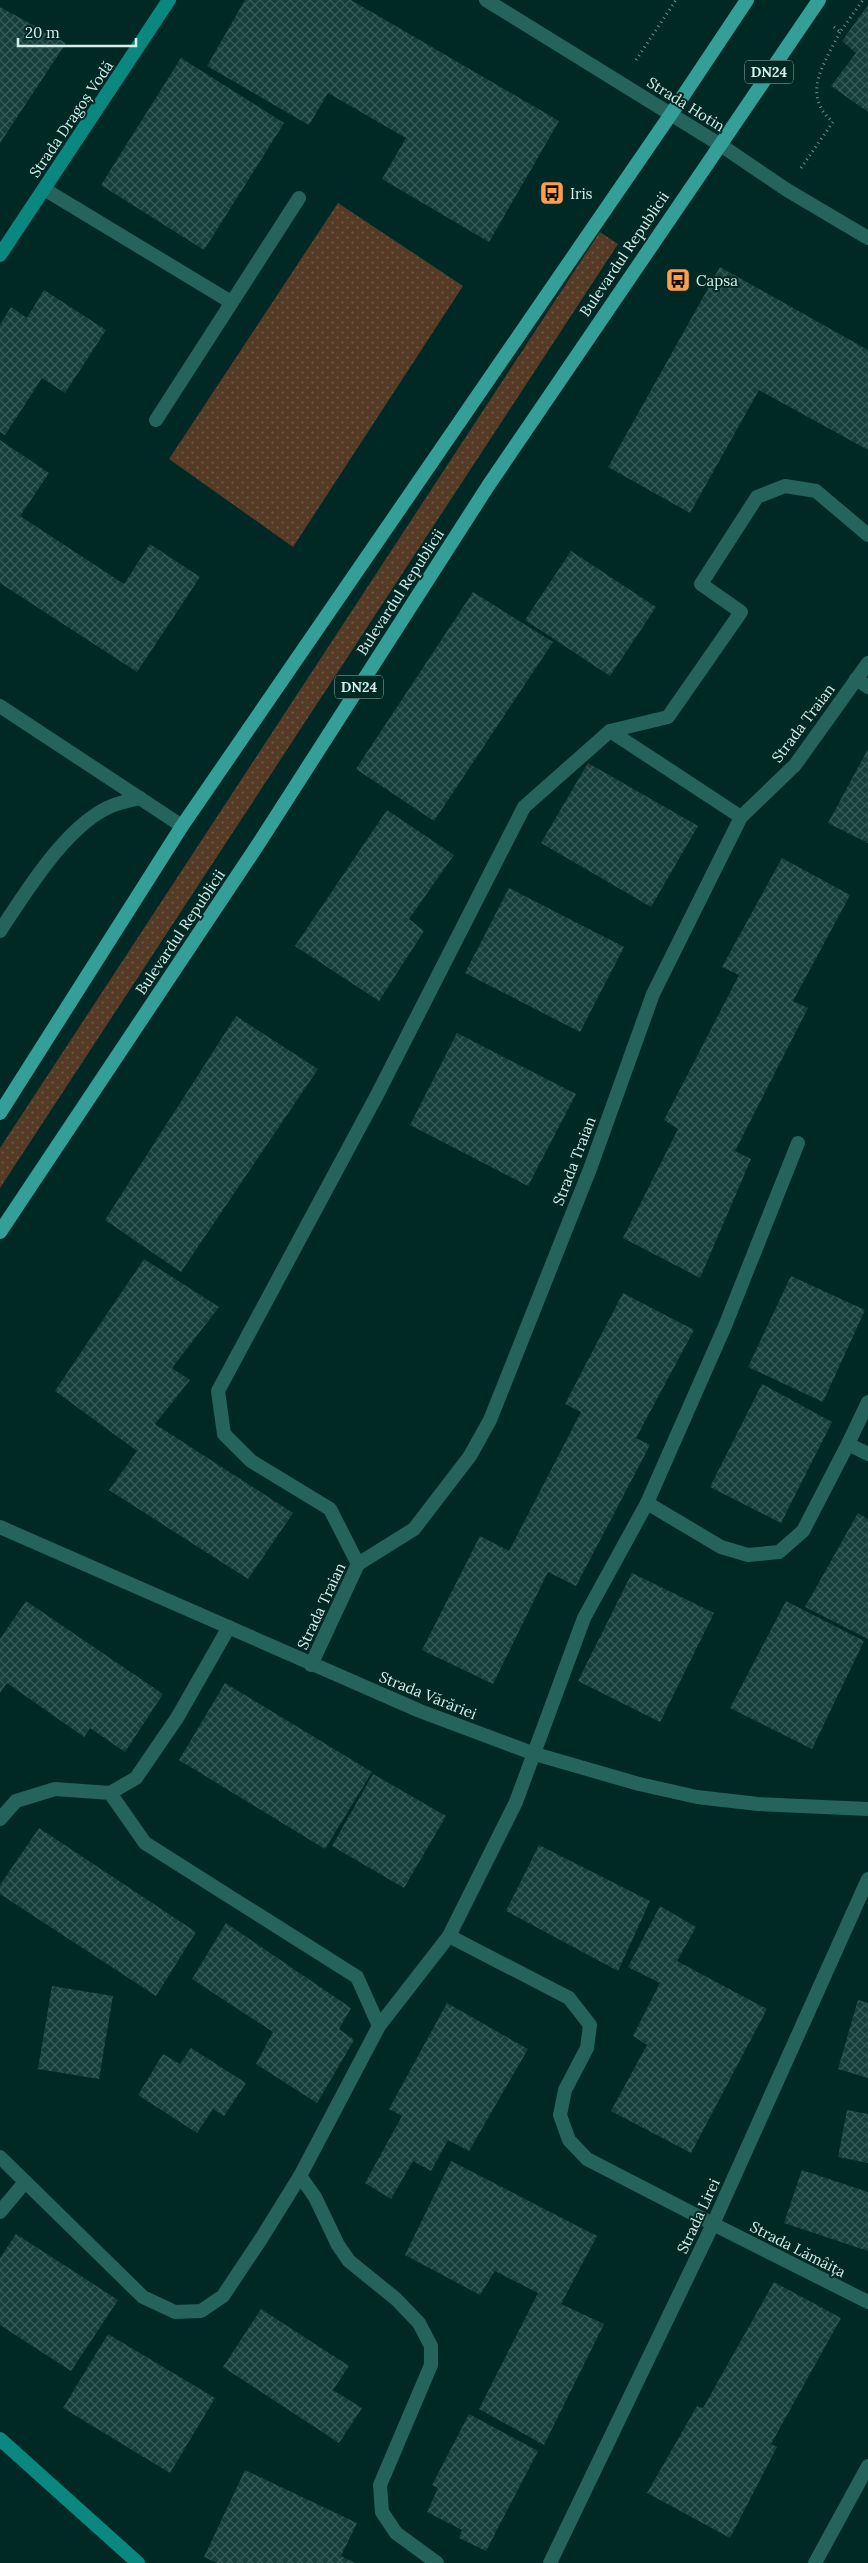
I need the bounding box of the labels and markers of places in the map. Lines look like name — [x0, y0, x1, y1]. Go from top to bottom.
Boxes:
bus stop icon: Iris — [539, 180, 565, 206]
place label: Iris — [570, 184, 593, 203]
bus stop icon: Capsa — [665, 267, 691, 293]
place label: Capsa — [696, 271, 738, 290]

